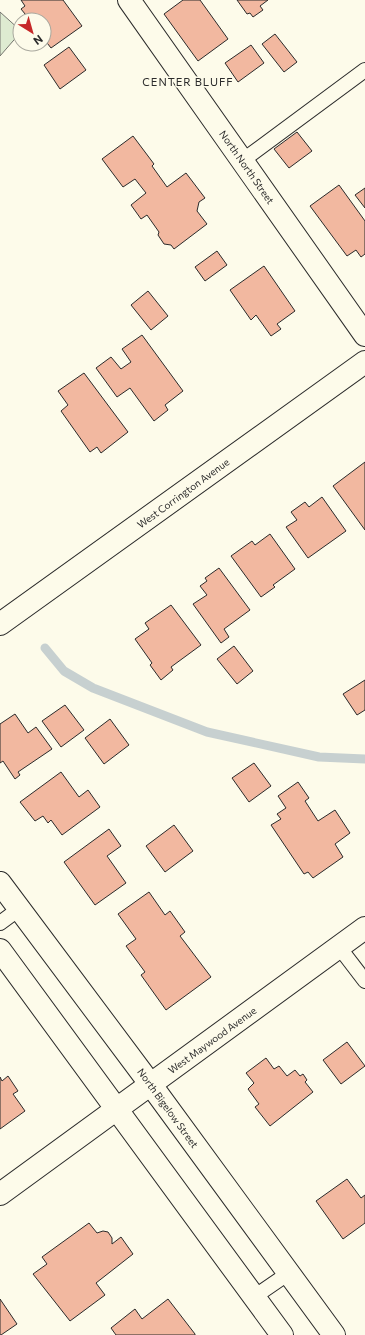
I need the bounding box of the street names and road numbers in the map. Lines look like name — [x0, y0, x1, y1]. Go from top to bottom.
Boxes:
street label: North North Street — [217, 128, 277, 206]
street label: West Corrington Avenue — [135, 456, 231, 530]
street label: West Maywood Avenue — [166, 1004, 258, 1076]
street label: North Bigelow Street — [135, 1066, 201, 1150]

